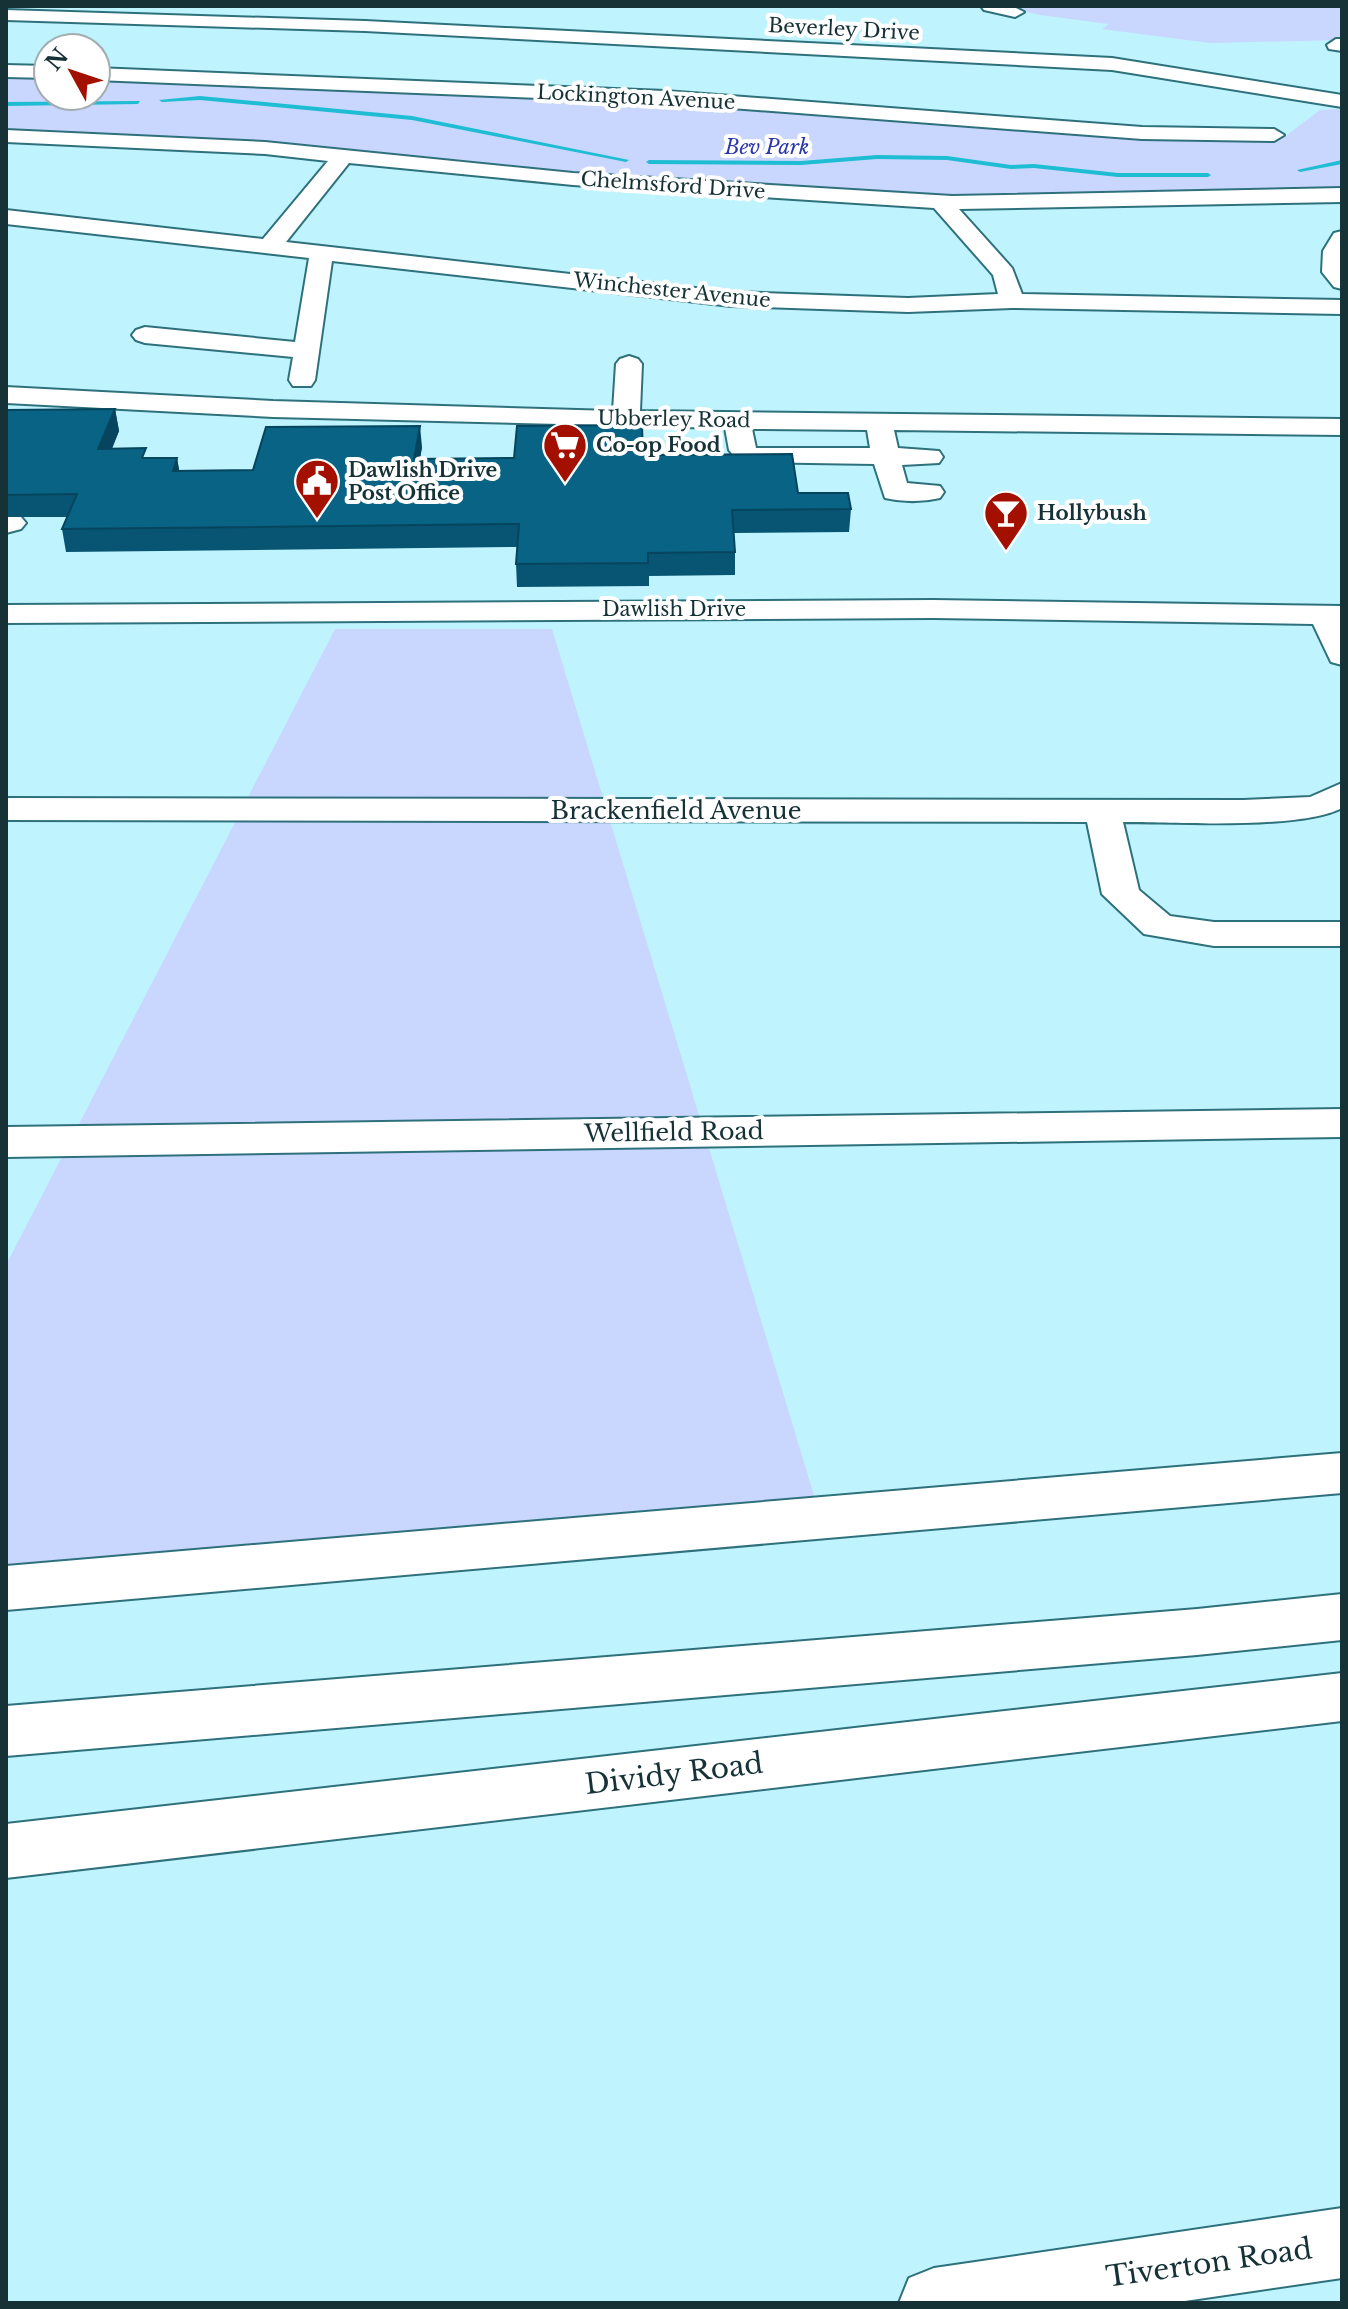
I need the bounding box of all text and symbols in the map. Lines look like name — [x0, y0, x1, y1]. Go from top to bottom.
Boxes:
street label: Beverley Drive — [767, 13, 921, 45]
north arrow — [32, 32, 112, 112]
text: N — [40, 43, 74, 76]
street label: Lockington Avenue — [536, 80, 736, 114]
park label: Bev Park — [724, 135, 809, 159]
street label: Chelmsford Drive — [580, 167, 766, 203]
street label: Winchester Avenue — [571, 268, 772, 312]
street label: Ubberley Road — [597, 406, 751, 432]
supermarket icon: Co-op Food — [541, 421, 589, 484]
place label: Co-op Food — [596, 433, 721, 457]
public building icon: Dawlish Drive Post Office — [293, 457, 341, 520]
place label: Dawlish Drive Post Office — [348, 458, 497, 505]
bar icon: Hollybush — [982, 489, 1030, 552]
place label: Hollybush — [1037, 501, 1147, 525]
street label: Dawlish Drive — [602, 597, 746, 621]
street label: Brackenfield Avenue — [551, 796, 801, 825]
street label: Wellfield Road — [583, 1116, 764, 1148]
street label: Dividy Road — [583, 1746, 765, 1802]
street label: Tiverton Road — [1104, 2231, 1314, 2295]

